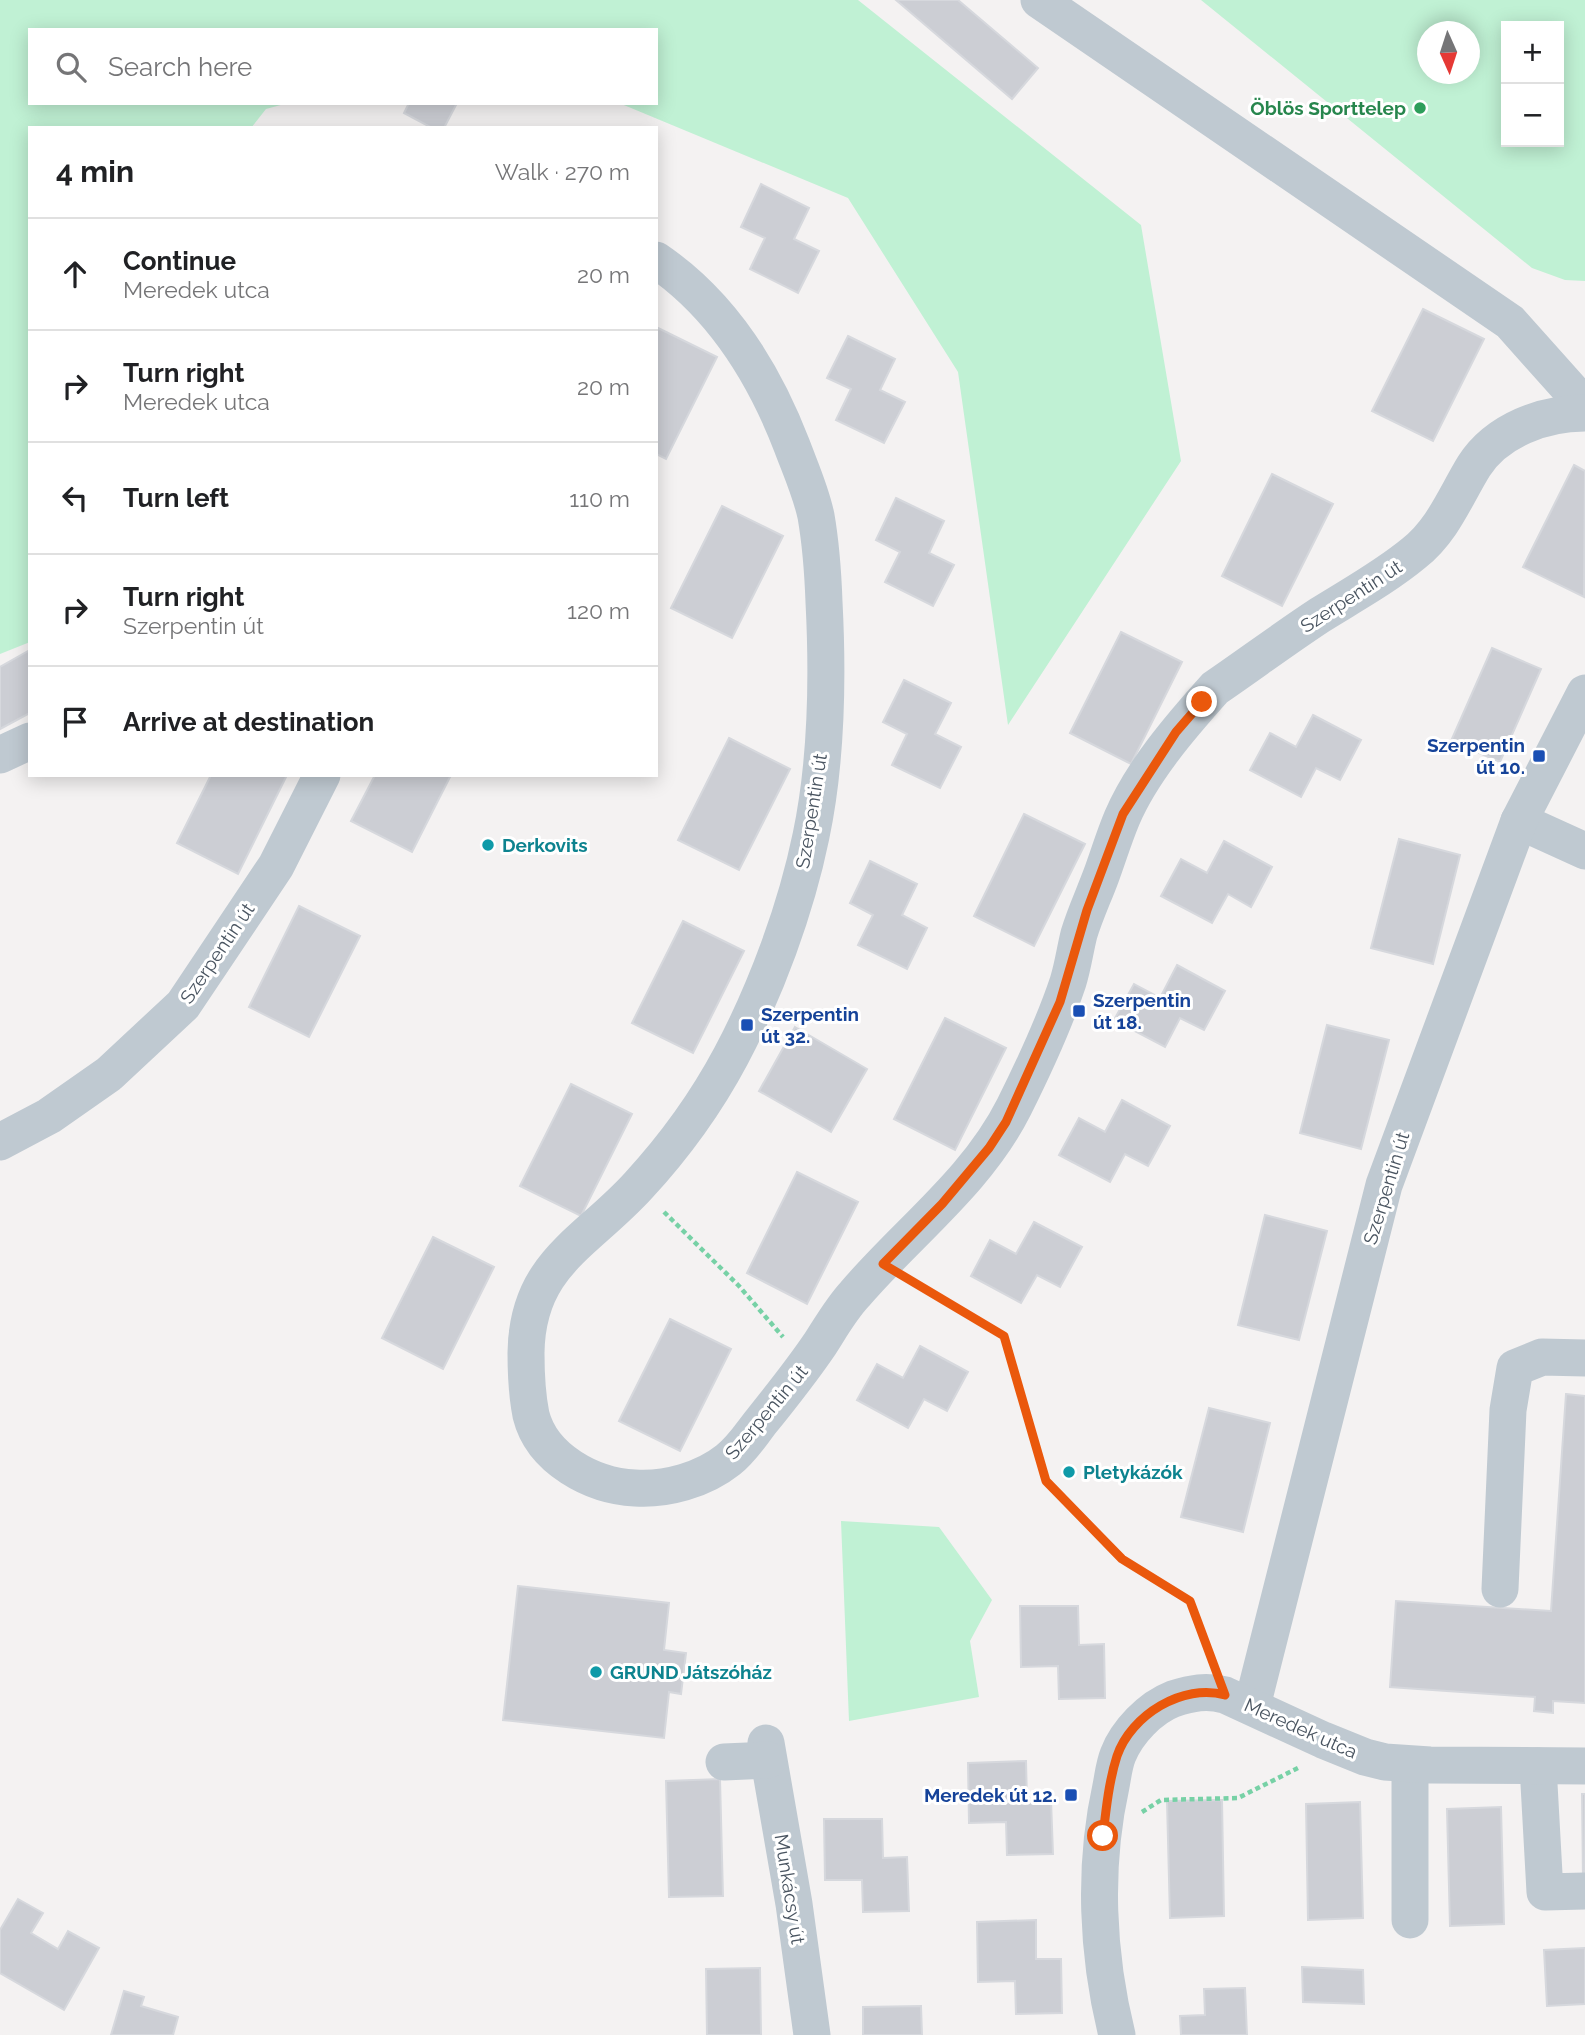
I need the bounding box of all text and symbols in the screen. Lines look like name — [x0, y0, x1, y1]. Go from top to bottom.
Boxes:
north arrow — [1417, 21, 1480, 84]
map controls — [1501, 21, 1564, 147]
button: + — [1501, 21, 1564, 84]
search box — [28, 28, 658, 105]
icon: search — [52, 48, 90, 86]
text: Search here — [108, 52, 252, 82]
button: − — [1501, 84, 1564, 147]
place label: Öblös Sporttelep — [1250, 97, 1406, 119]
marker: Öblös Sporttelep — [1412, 100, 1428, 116]
text: 4 min — [56, 154, 134, 189]
text: Walk · 270 m — [495, 158, 630, 185]
text: Continue — [123, 246, 236, 276]
icon: ahead — [56, 255, 94, 293]
text: 20 m — [577, 261, 630, 288]
text: Meredek utca — [123, 276, 270, 303]
text: Turn right — [123, 358, 244, 388]
icon: right — [56, 367, 94, 405]
text: 20 m — [577, 373, 630, 400]
text: Meredek utca — [123, 388, 270, 415]
icon: left — [56, 479, 94, 517]
text: Turn left — [123, 483, 229, 513]
text: 110 m — [569, 485, 630, 512]
street label: Szerpentin út — [1296, 555, 1406, 637]
text: Turn right — [123, 582, 244, 612]
icon: right — [56, 591, 94, 629]
text: 120 m — [567, 597, 630, 624]
text: Szerpentin út — [123, 612, 264, 639]
route end — [1186, 686, 1217, 717]
icon: arrive — [56, 703, 94, 741]
text: Arrive at destination — [123, 707, 374, 737]
place label: Szerpentin út 10. — [1427, 734, 1525, 778]
marker: Szerpentin út 10. — [1531, 748, 1547, 764]
street label: Szerpentin út — [791, 751, 831, 870]
place label: Derkovits — [502, 834, 588, 856]
marker: Derkovits — [480, 837, 496, 853]
street label: Szerpentin út — [175, 898, 259, 1007]
place label: Szerpentin út 18. — [1093, 989, 1191, 1033]
place label: Szerpentin út 32. — [761, 1003, 859, 1047]
marker: Szerpentin út 18. — [1071, 1003, 1087, 1019]
marker: Szerpentin út 32. — [739, 1017, 755, 1033]
street label: Szerpentin út — [1358, 1129, 1414, 1247]
street label: Szerpentin út — [720, 1360, 812, 1464]
place label: Pletykázók — [1083, 1461, 1183, 1483]
marker: Pletykázók — [1061, 1464, 1077, 1480]
place label: GRUND Játszóház — [610, 1661, 772, 1683]
marker: GRUND Játszóház — [588, 1664, 604, 1680]
street label: Meredek utca — [1241, 1693, 1361, 1763]
place label: Meredek út 12. — [924, 1784, 1057, 1806]
marker: Meredek út 12. — [1063, 1787, 1079, 1803]
route start — [1087, 1820, 1118, 1851]
street label: Munkácsy út — [770, 1832, 810, 1946]

